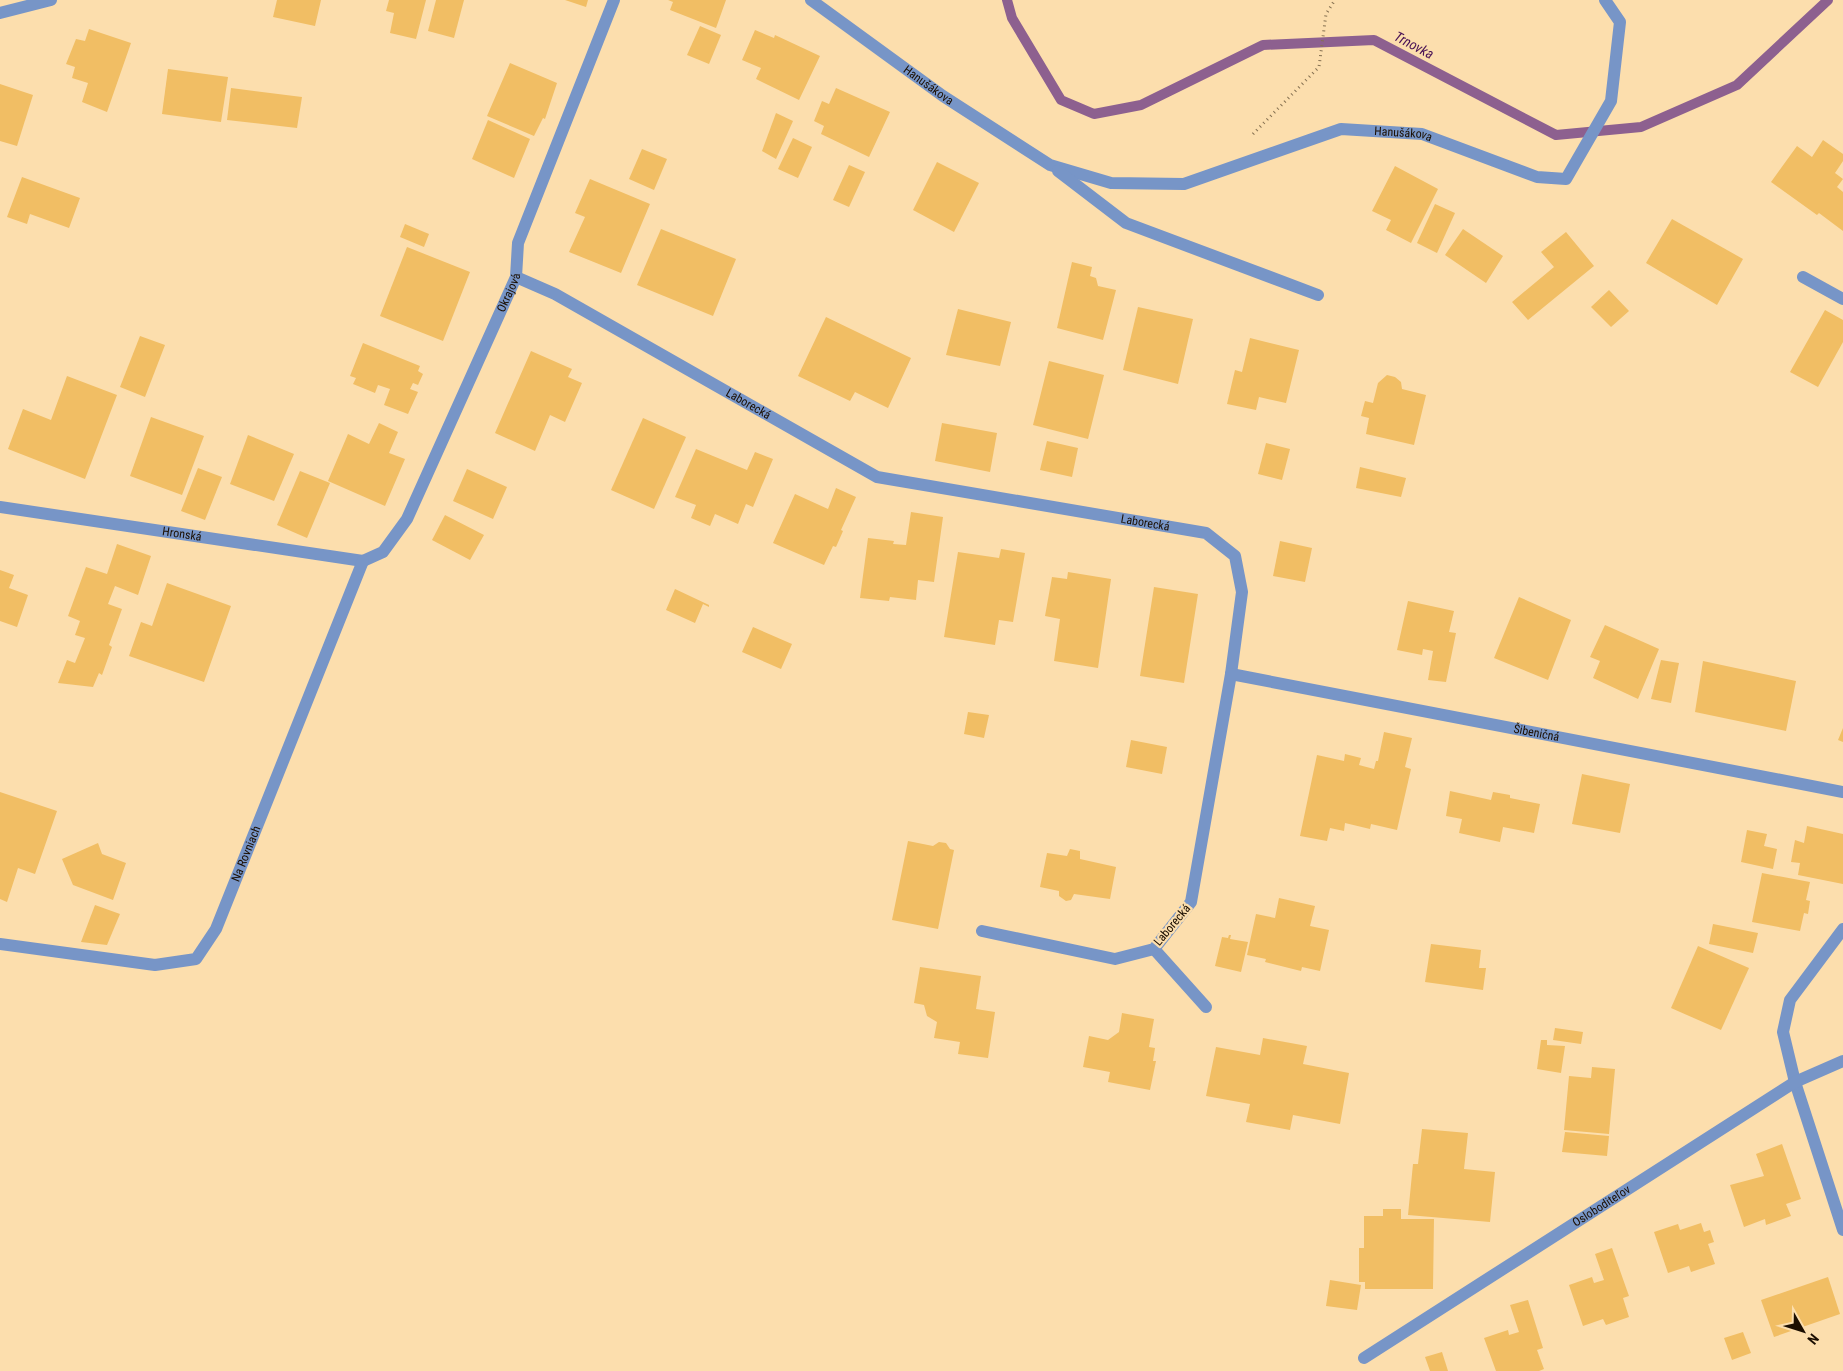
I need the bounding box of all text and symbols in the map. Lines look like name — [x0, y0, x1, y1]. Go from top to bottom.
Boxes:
water label: Trnovka — [1392, 28, 1436, 62]
street label: Hanušákova — [901, 63, 956, 108]
street label: Hanušákova — [1374, 124, 1434, 144]
street label: Okrajová — [494, 273, 523, 314]
street label: Laborecká — [724, 386, 774, 422]
street label: Laborecká — [1120, 512, 1171, 534]
street label: Hronská — [161, 524, 203, 544]
street label: Šibeničná — [1512, 721, 1561, 744]
street label: Na Rovniach — [229, 823, 264, 884]
street label: Laborecká — [1151, 901, 1193, 948]
street label: Osloboditeľov — [1570, 1182, 1633, 1230]
north arrow — [1778, 1306, 1828, 1356]
text: N — [1804, 1331, 1822, 1348]

